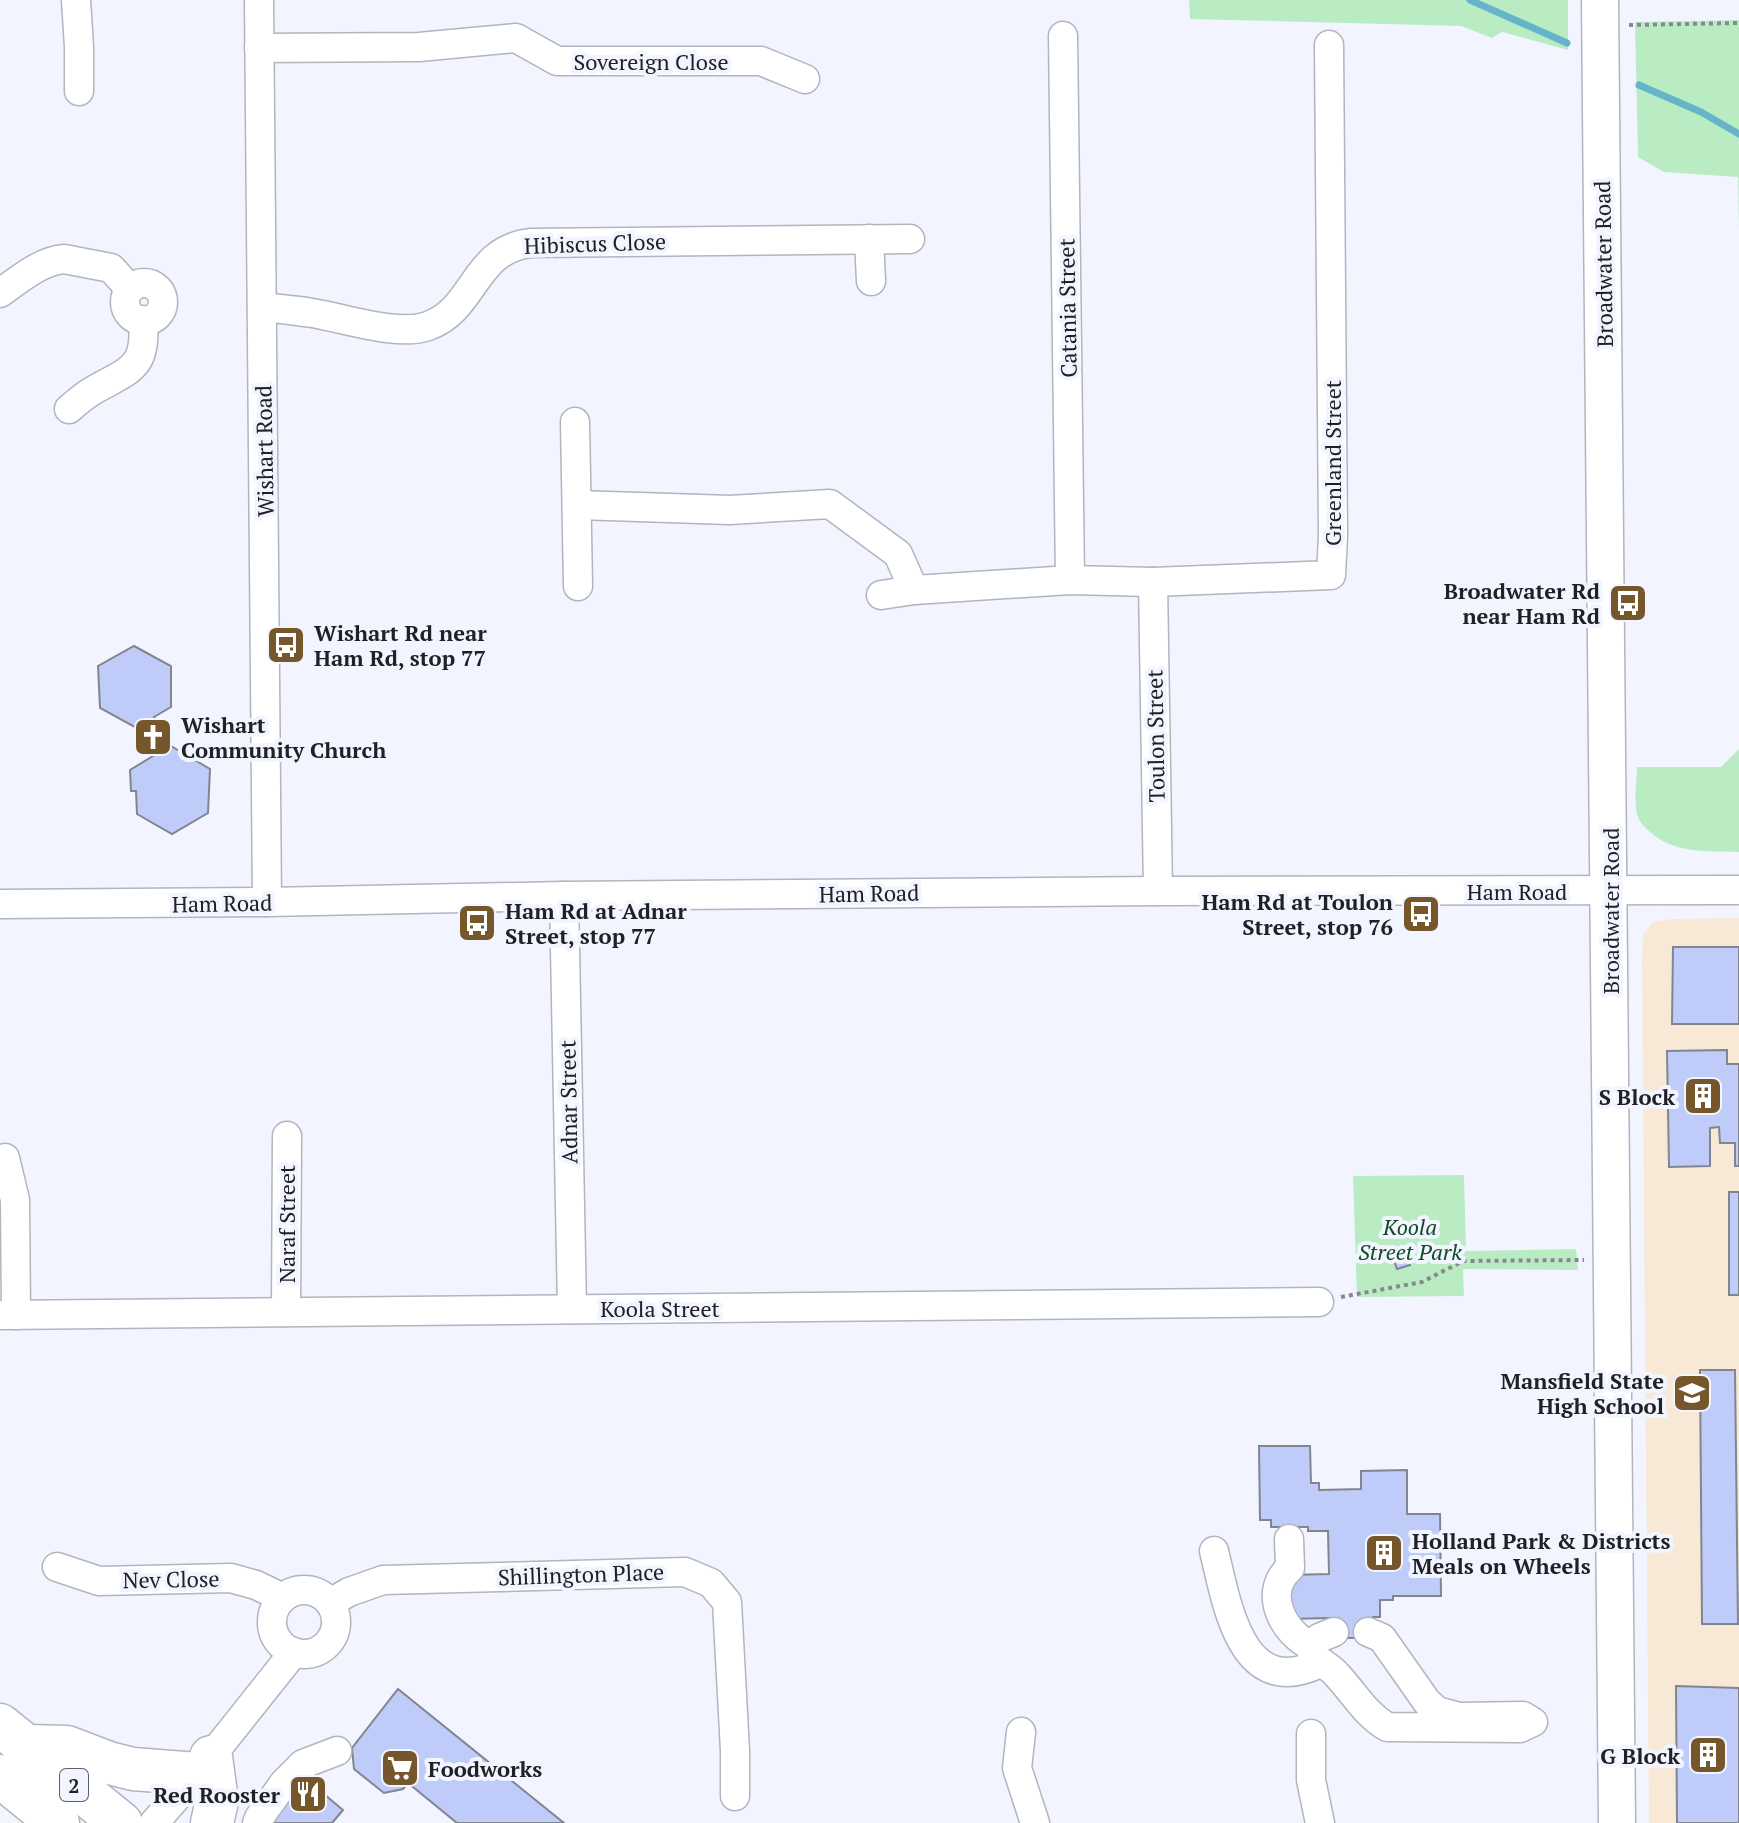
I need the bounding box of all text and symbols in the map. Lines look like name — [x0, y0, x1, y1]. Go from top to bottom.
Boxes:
street label: Sovereign Close — [573, 47, 729, 76]
street label: Broadwater Road — [1587, 180, 1619, 348]
street label: Hibiscus Close — [523, 226, 667, 260]
street label: Catania Street — [1051, 238, 1083, 378]
street label: Greenland Street — [1318, 380, 1347, 546]
street label: Wishart Road — [248, 385, 280, 517]
place label: Broadwater Rd near Ham Rd — [1444, 576, 1600, 630]
bus stop icon: Broadwater Rd near Ham Rd — [1607, 582, 1649, 624]
place label: Wishart Rd near Ham Rd, stop 77 — [314, 618, 487, 672]
bus stop icon: Wishart Rd near Ham Rd, stop 77 — [265, 624, 307, 666]
street label: Toulon Street — [1139, 669, 1171, 803]
place label: Wishart Community Church — [181, 710, 386, 764]
church icon: Wishart Community Church — [132, 716, 174, 758]
street label: Broadwater Road — [1596, 828, 1625, 994]
street label: Ham Road — [1467, 877, 1567, 906]
street label: Ham Road — [818, 878, 920, 908]
place label: Ham Rd at Toulon Street, stop 76 — [1201, 887, 1393, 941]
street label: Ham Road — [171, 888, 273, 918]
bus stop icon: Ham Rd at Toulon Street, stop 76 — [1400, 893, 1442, 935]
place label: Ham Rd at Adnar Street, stop 77 — [505, 896, 687, 950]
bus stop icon: Ham Rd at Adnar Street, stop 77 — [456, 902, 498, 944]
street label: Adnar Street — [552, 1040, 584, 1164]
building icon: S Block — [1682, 1075, 1724, 1117]
place label: S Block — [1599, 1082, 1675, 1111]
street label: Naraf Street — [272, 1165, 301, 1283]
park label: Koola Street Park — [1358, 1212, 1462, 1266]
street label: Koola Street — [600, 1294, 720, 1323]
place label: Mansfield State High School — [1501, 1366, 1664, 1420]
school or university icon: Mansfield State High School — [1671, 1372, 1713, 1414]
place label: Holland Park & Districts Meals on Wheels — [1412, 1526, 1670, 1580]
building icon: Holland Park & Districts Meals on Wheels — [1363, 1532, 1405, 1574]
street label: Shillington Place — [497, 1557, 665, 1591]
street label: Nev Close — [122, 1564, 220, 1594]
building icon: G Block — [1687, 1734, 1729, 1776]
place label: G Block — [1600, 1741, 1680, 1770]
supermarket icon: Foodworks — [379, 1747, 421, 1789]
place label: Foodworks — [428, 1754, 542, 1783]
road number: 2 — [60, 1769, 88, 1801]
restaurant icon: Red Rooster — [287, 1773, 329, 1815]
place label: Red Rooster — [153, 1780, 281, 1809]

